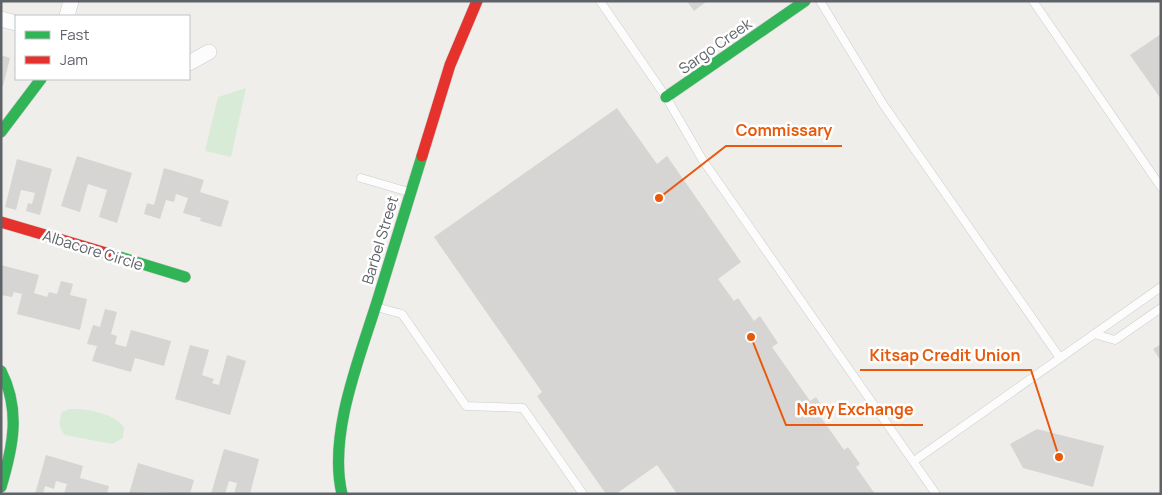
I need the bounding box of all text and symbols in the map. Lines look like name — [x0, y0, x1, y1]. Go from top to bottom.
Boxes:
street label: Sargo Creek — [674, 13, 756, 79]
legend — [15, 15, 190, 80]
text: Fast — [60, 24, 89, 45]
text: Jam — [60, 49, 88, 70]
callout: Commissary — [726, 115, 842, 146]
text: Commissary — [736, 119, 832, 141]
street label: Barbel Street — [357, 193, 403, 287]
street label: Albacore Circle — [40, 225, 146, 275]
callout: Kitsap Credit Union — [860, 339, 1031, 370]
text: Kitsap Credit Union — [870, 344, 1020, 366]
callout: Navy Exchange — [786, 394, 923, 425]
text: Navy Exchange — [796, 398, 914, 420]

